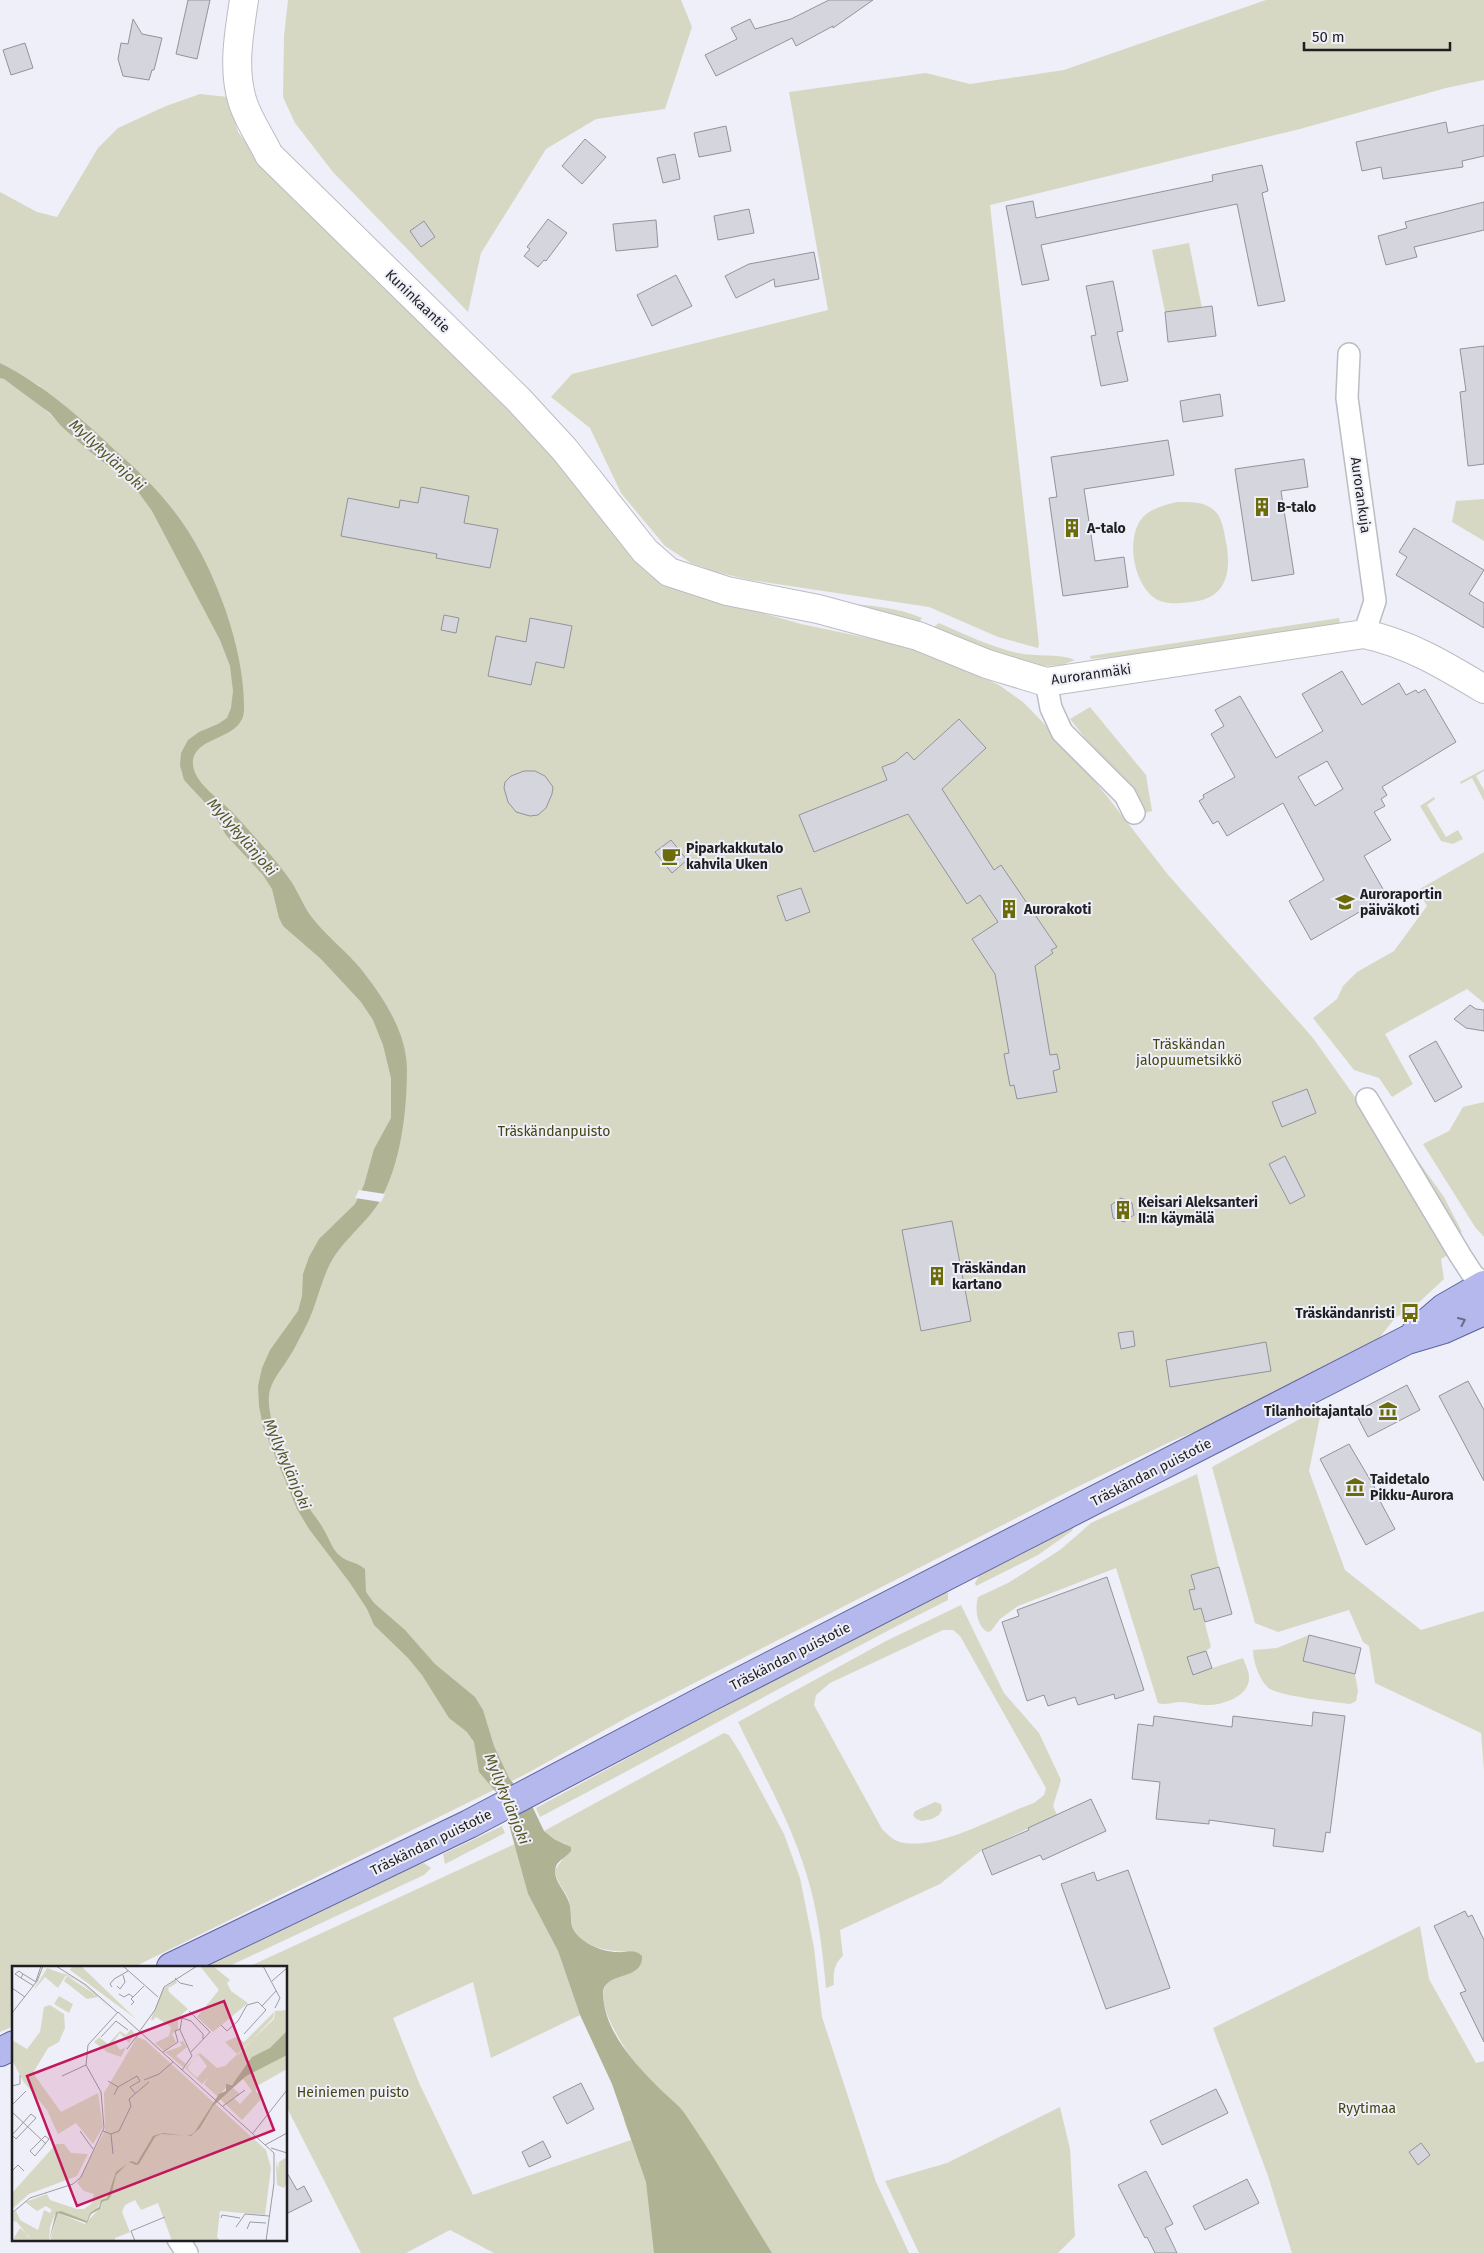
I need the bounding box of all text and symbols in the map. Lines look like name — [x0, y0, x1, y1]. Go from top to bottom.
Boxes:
scale bar — [1304, 20, 1450, 52]
text: 50 m — [1312, 28, 1345, 46]
street label: Kuninkaantie — [382, 266, 454, 337]
water label: Myllykylänjoki — [65, 415, 149, 495]
street label: Aurorankuja — [1347, 456, 1374, 534]
building icon: B-talo — [1251, 496, 1273, 518]
place label: B-talo — [1277, 499, 1316, 516]
building icon: A-talo — [1061, 517, 1083, 539]
place label: A-talo — [1086, 520, 1126, 537]
street label: Auroranmäki — [1050, 660, 1132, 689]
water label: Myllykylänjoki — [203, 795, 281, 879]
place label: Piparkakkutalo kahvila Uken — [686, 840, 783, 873]
cafe icon: Piparkakkutalo kahvila Uken — [660, 845, 682, 867]
place label: Auroraportin päiväkoti — [1359, 886, 1442, 919]
school or university icon: Auroraportin päiväkoti — [1334, 891, 1356, 913]
building icon: Aurorakoti — [998, 898, 1020, 920]
place label: Aurorakoti — [1023, 901, 1092, 918]
park label: Träskändan jalopuumetsikkö — [1135, 1036, 1242, 1069]
park label: Träskändanpuisto — [498, 1123, 610, 1140]
place label: Keisari Aleksanteri II:n käymälä — [1138, 1194, 1258, 1227]
building icon: Keisari Aleksanteri II:n käymälä — [1112, 1199, 1134, 1221]
place label: Träskändan kartano — [952, 1260, 1026, 1293]
building icon: Träskändan kartano — [926, 1265, 948, 1287]
bus stop icon: Träskändanristi — [1399, 1302, 1421, 1324]
place label: Träskändanristi — [1295, 1305, 1395, 1322]
one-way arrow — [1457, 1317, 1466, 1327]
museum icon: Tilanhoitajantalo — [1377, 1400, 1399, 1422]
place label: Tilanhoitajantalo — [1264, 1403, 1373, 1420]
water label: Myllykylänjoki — [260, 1416, 314, 1512]
street label: Träskändan puistotie — [1088, 1435, 1214, 1510]
place label: Taidetalo Pikku-Aurora — [1370, 1471, 1454, 1504]
museum icon: Taidetalo Pikku-Aurora — [1344, 1476, 1366, 1498]
street label: Träskändan puistotie — [727, 1619, 853, 1694]
water label: Myllykylänjoki — [481, 1751, 533, 1847]
street label: Träskändan puistotie — [368, 1806, 495, 1879]
inset map — [12, 1966, 288, 2240]
park label: Heiniemen puisto — [297, 2084, 409, 2101]
park label: Ryytimaa — [1338, 2100, 1396, 2117]

